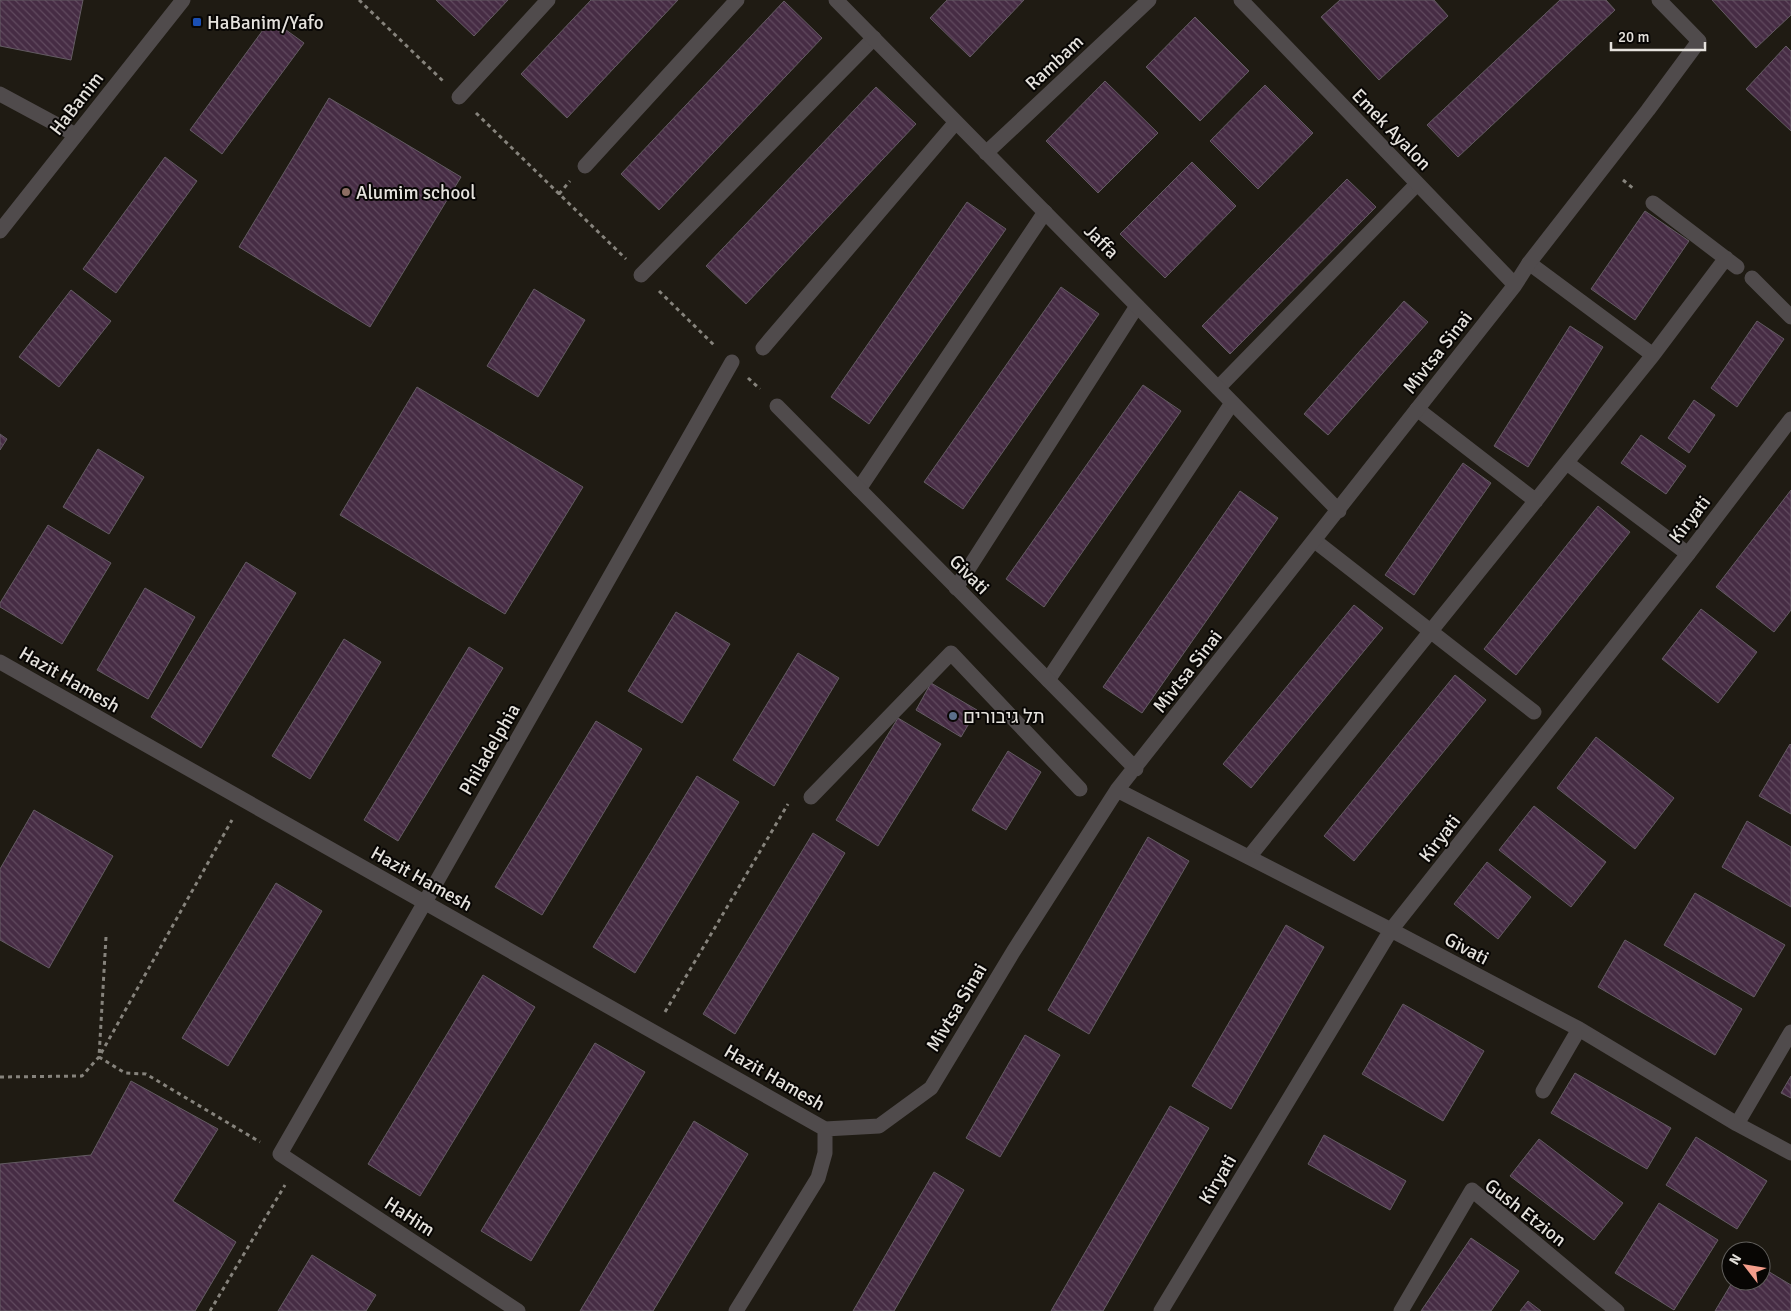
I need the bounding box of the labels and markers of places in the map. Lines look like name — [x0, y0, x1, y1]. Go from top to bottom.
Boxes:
place label: HaBanim/Yafo — [207, 11, 324, 35]
marker: HaBanim/Yafo — [191, 16, 203, 28]
place label: Alumim school — [356, 181, 476, 205]
marker: Alumim school — [340, 186, 352, 198]
place label: תל גיבורים — [963, 705, 1045, 729]
marker: תל גיבורים — [947, 710, 959, 722]

